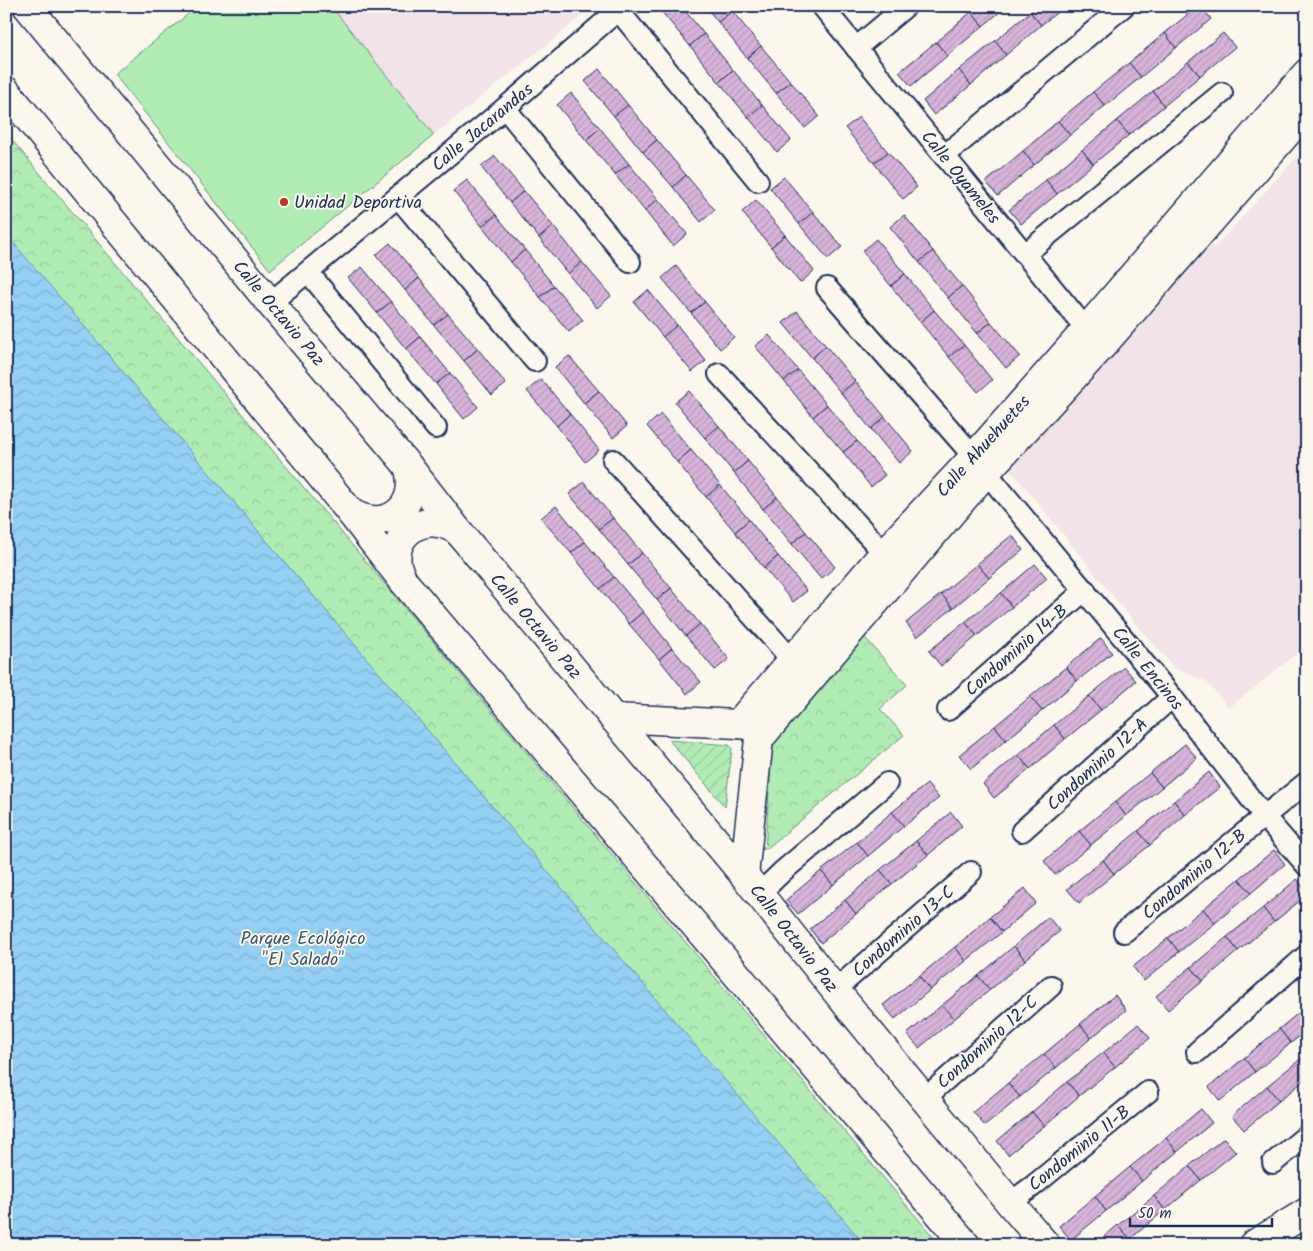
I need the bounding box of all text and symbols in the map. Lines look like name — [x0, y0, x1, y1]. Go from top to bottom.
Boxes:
street label: Calle Jacarandas — [425, 76, 541, 180]
street label: Calle Oyameles — [913, 125, 1007, 232]
place label: Unidad Deportiva — [294, 189, 422, 218]
marker: Unidad Deportiva — [278, 196, 290, 208]
street label: Calle Octavio Paz — [225, 254, 331, 374]
street label: Calle Ahuehuetes — [930, 389, 1039, 505]
street label: Calle Octavio Paz — [482, 567, 588, 687]
street label: Condominio 14-B — [959, 598, 1075, 704]
street label: Calle Encinos — [1104, 620, 1190, 718]
street label: Condominio 12-A — [1040, 711, 1156, 819]
street label: Condominio 12-B — [1136, 822, 1254, 928]
street label: Calle Octavio Paz — [741, 878, 845, 1000]
street label: Condominio 13-C — [846, 879, 962, 985]
park label: Parque Ecológico "El Salado" — [241, 925, 365, 975]
street label: Condominio 12-C — [930, 989, 1046, 1097]
street label: Condominio 11-B — [1022, 1099, 1137, 1200]
scale bar — [1130, 1196, 1273, 1228]
text: 50 m — [1138, 1202, 1172, 1226]

